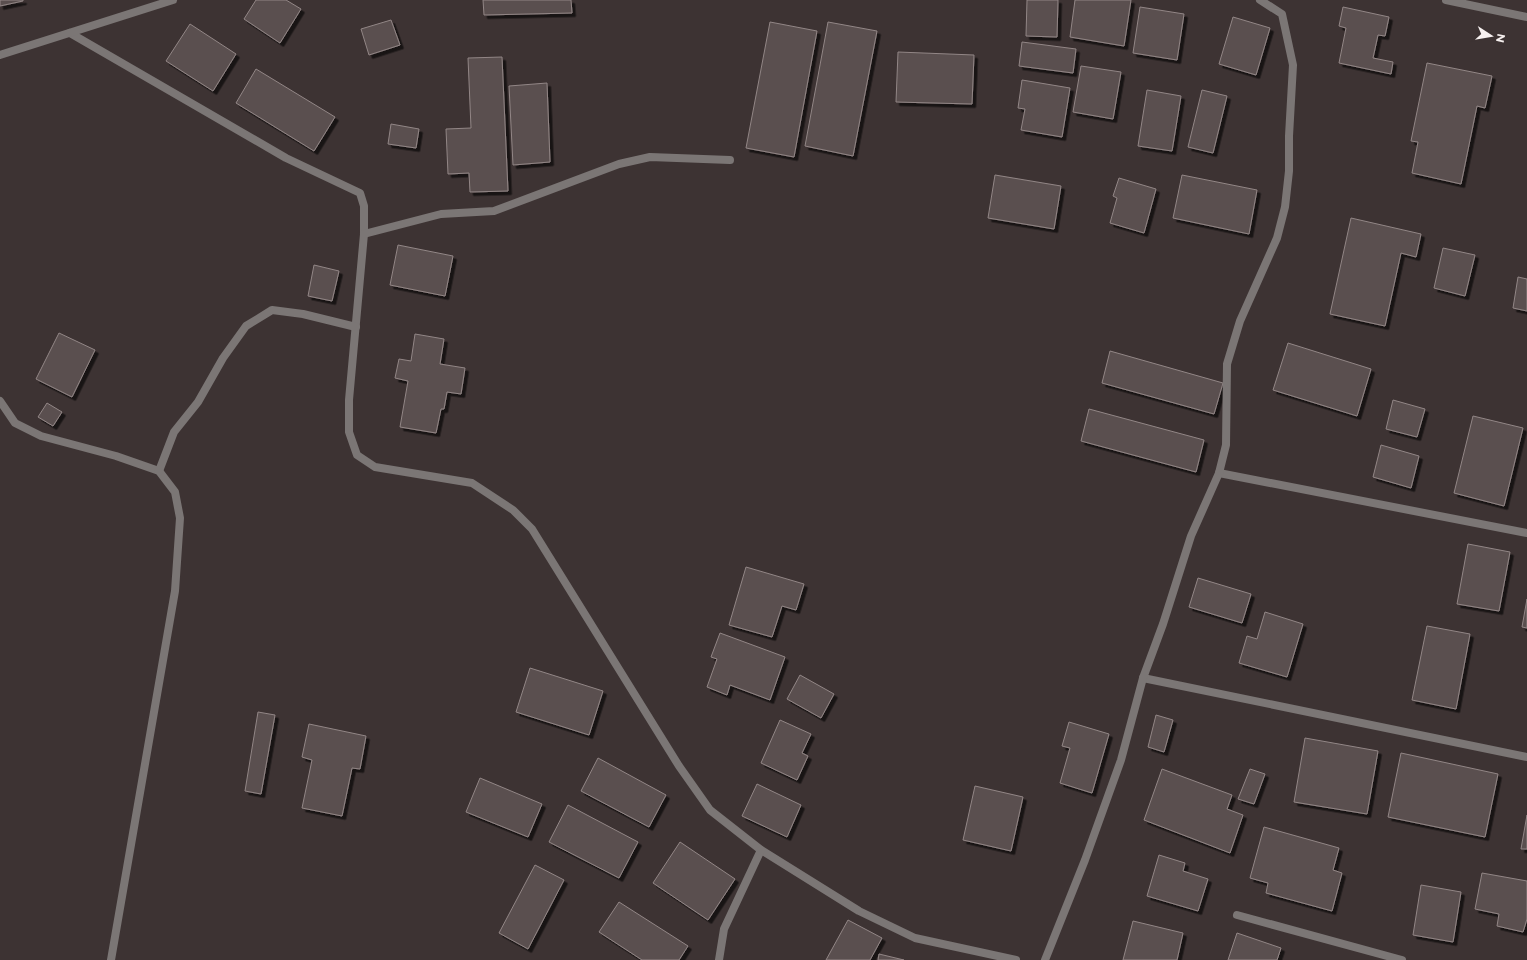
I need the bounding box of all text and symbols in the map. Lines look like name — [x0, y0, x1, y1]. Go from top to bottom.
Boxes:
north arrow — [1471, 16, 1511, 56]
text: N — [1493, 32, 1509, 44]

